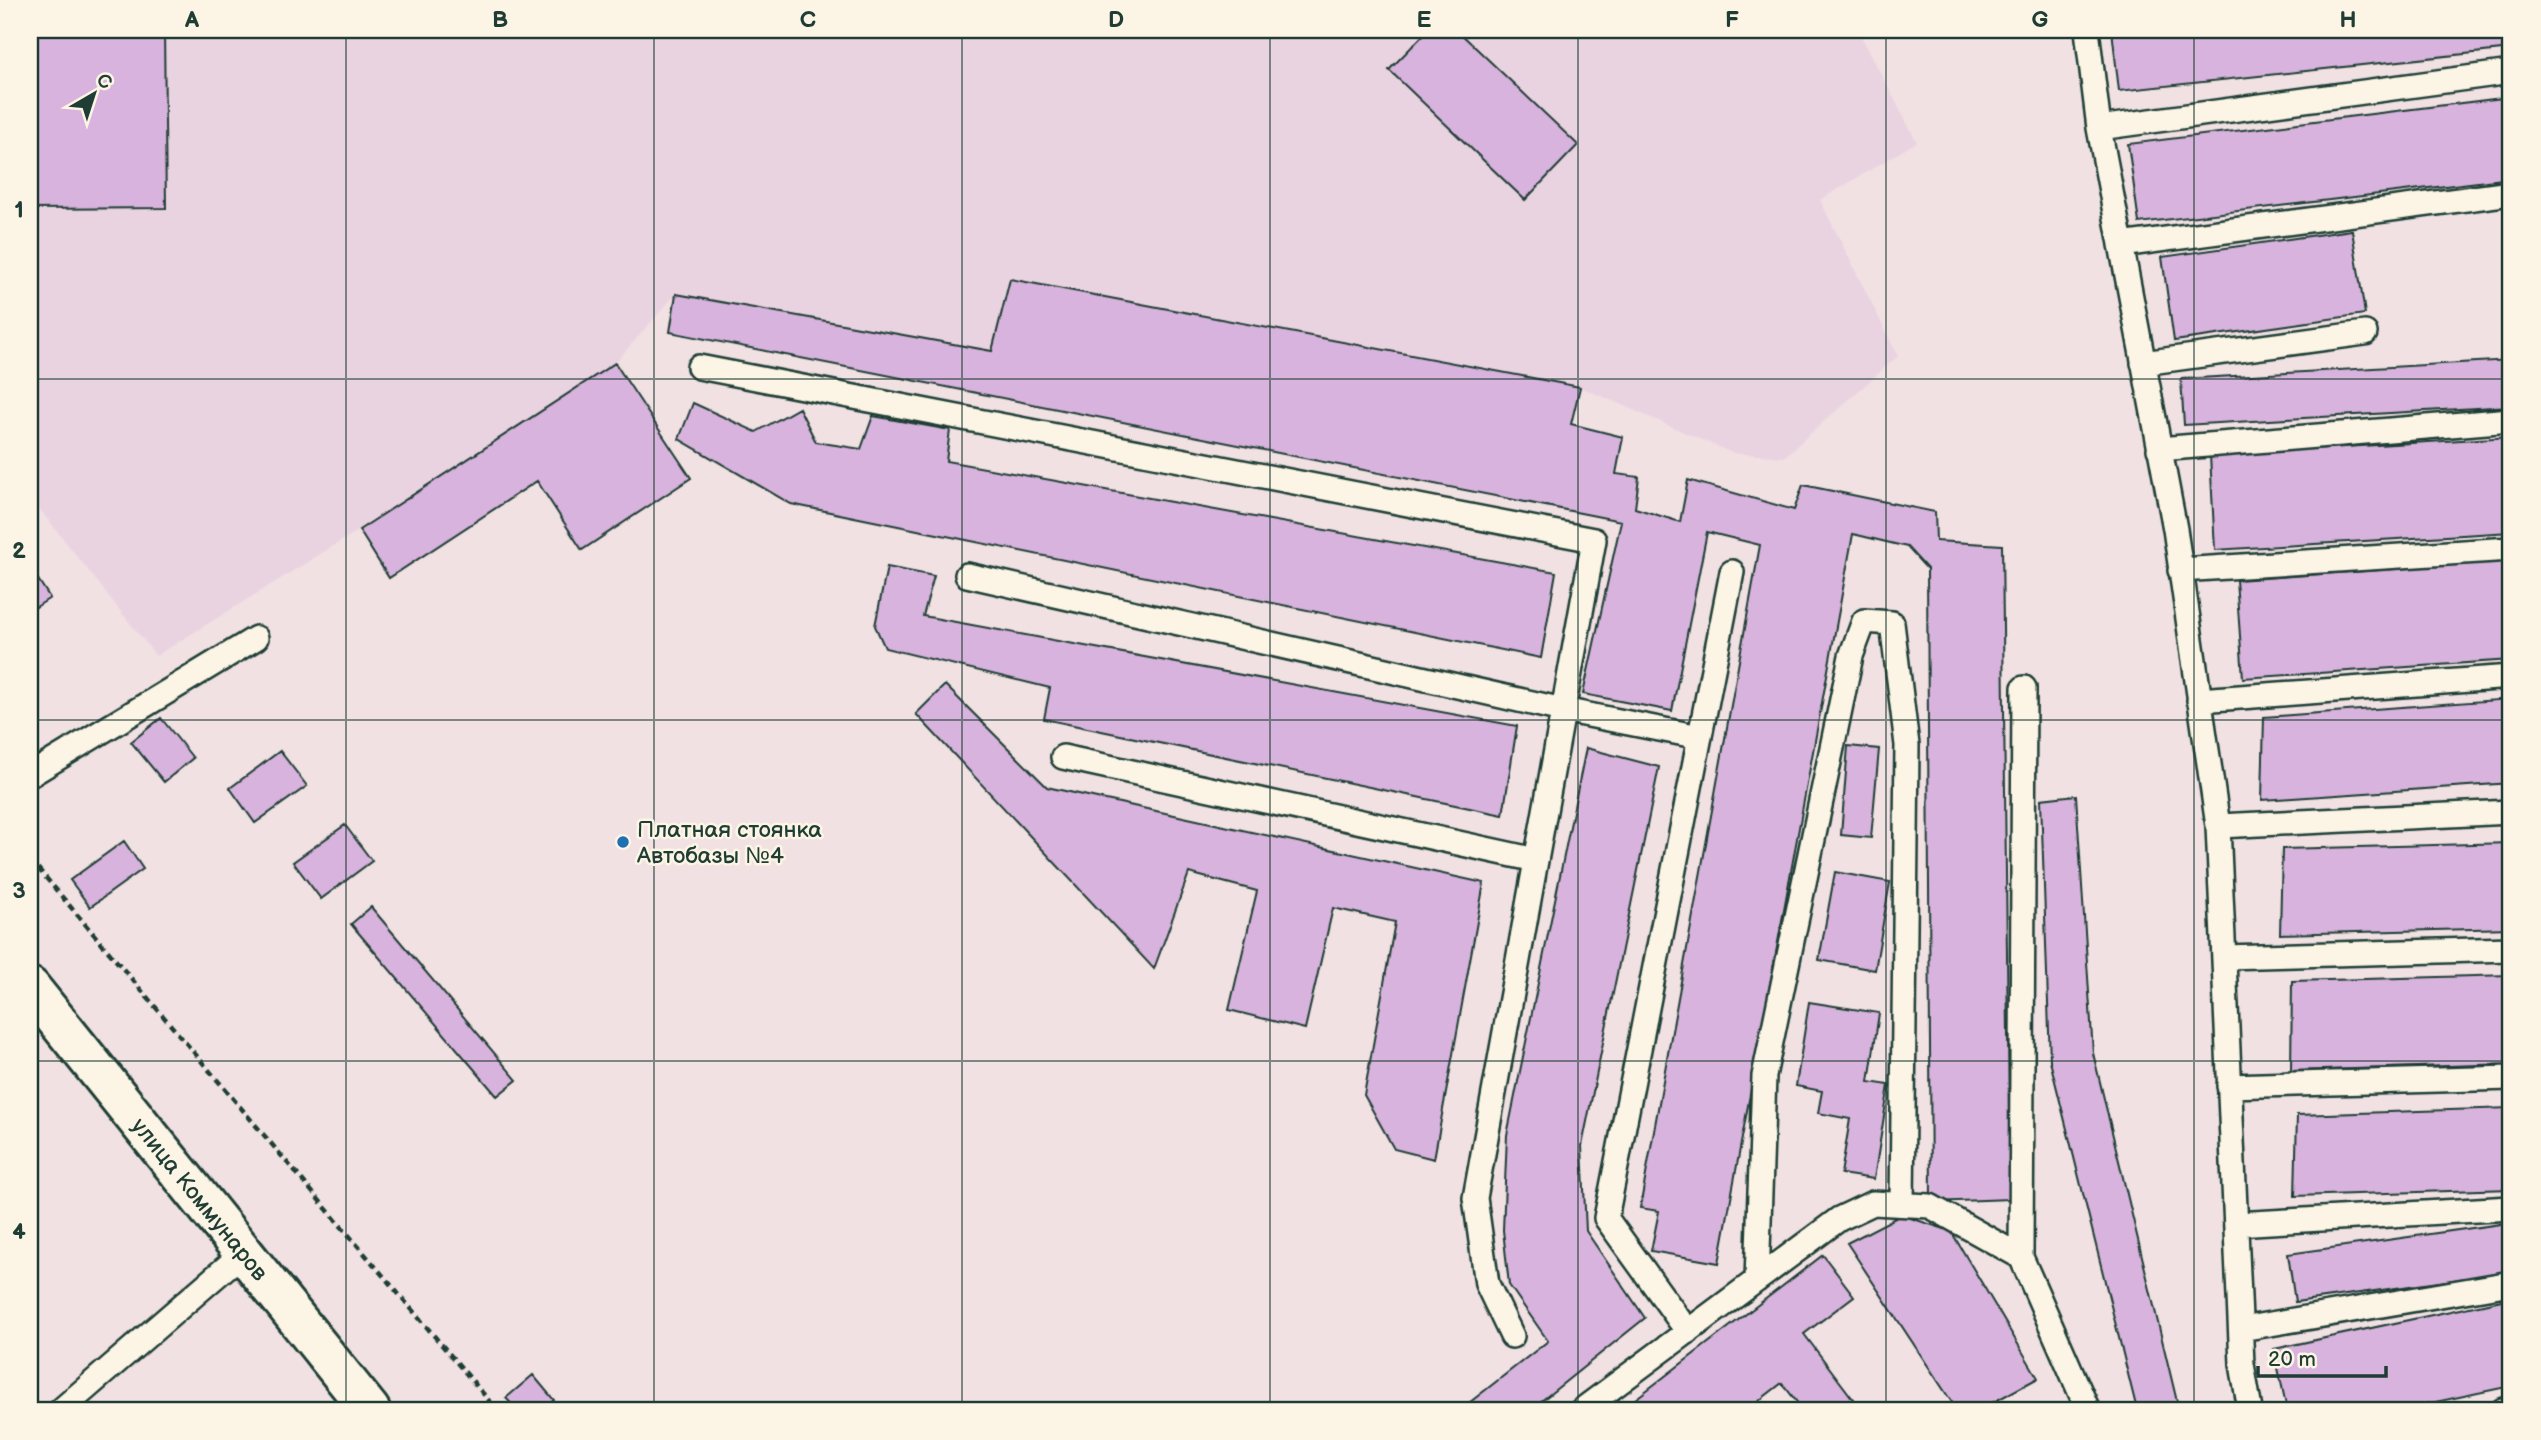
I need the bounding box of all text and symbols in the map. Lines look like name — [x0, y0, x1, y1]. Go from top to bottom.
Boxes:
text: A — [184, 6, 200, 34]
text: B — [492, 6, 508, 34]
text: C — [800, 6, 816, 34]
text: D — [1108, 6, 1124, 34]
text: E — [1417, 6, 1432, 34]
text: F — [1725, 6, 1739, 34]
text: G — [2032, 6, 2049, 34]
text: H — [2339, 6, 2357, 34]
north arrow — [60, 60, 130, 130]
text: С — [91, 69, 116, 95]
text: 1 — [14, 196, 24, 224]
text: 2 — [12, 537, 26, 565]
place label: Платная стоянка Автобазы №4 — [636, 816, 822, 870]
marker: Платная стоянка Автобазы №4 — [615, 834, 631, 850]
text: 3 — [12, 877, 26, 905]
street label: улица Коммунаров — [125, 1113, 273, 1287]
text: 4 — [12, 1218, 26, 1246]
scale bar — [2258, 1335, 2385, 1379]
text: 20 m — [2268, 1347, 2316, 1372]

